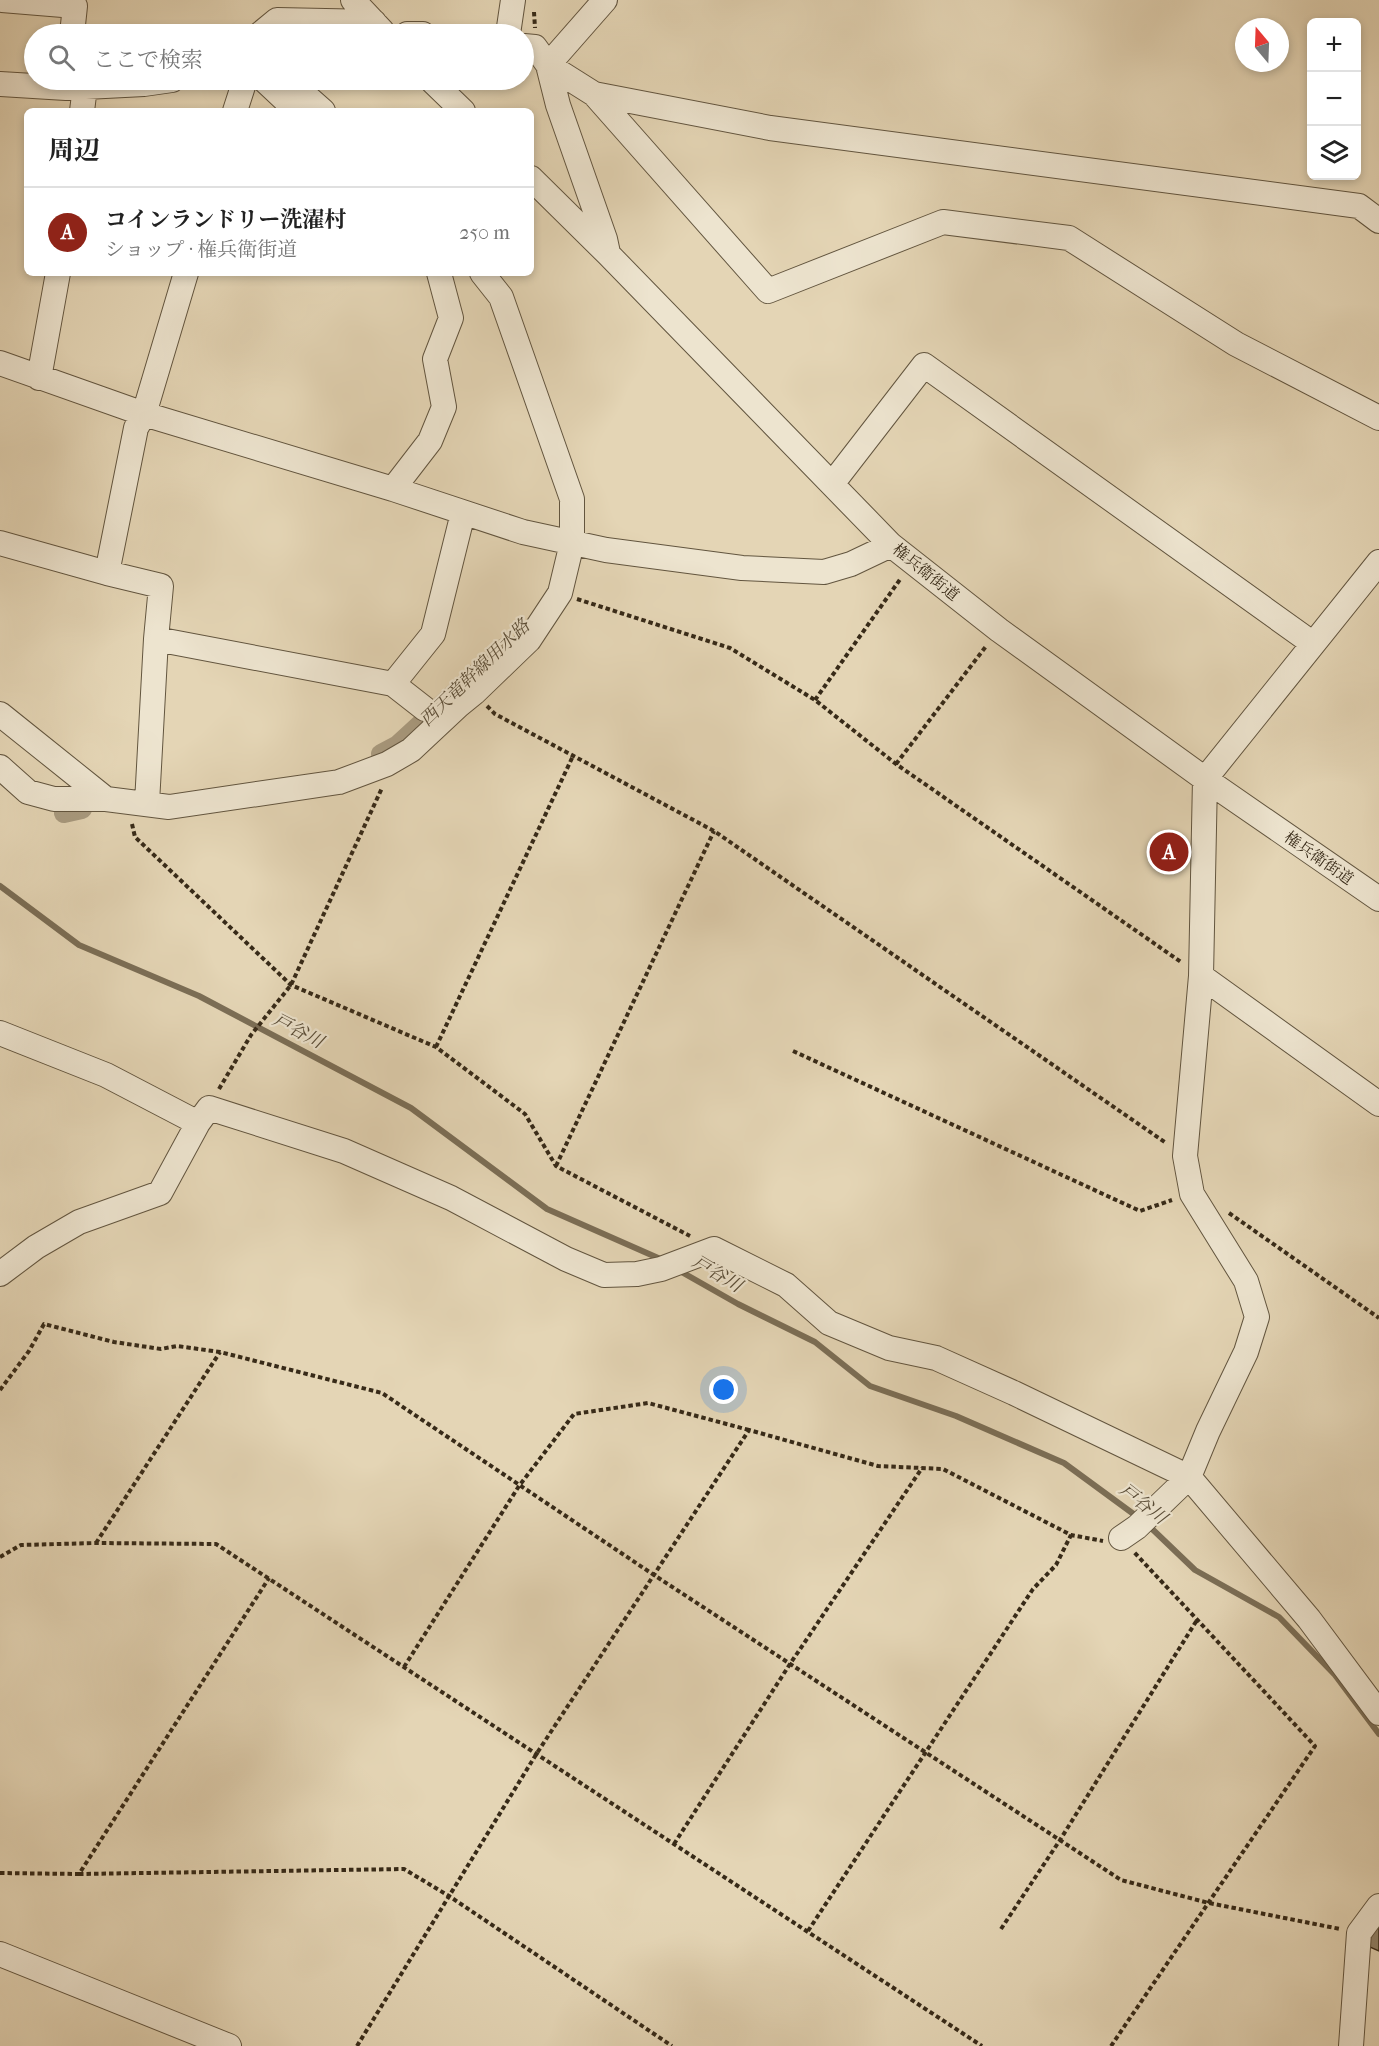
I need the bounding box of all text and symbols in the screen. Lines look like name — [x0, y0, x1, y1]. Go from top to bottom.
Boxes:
north arrow — [1235, 18, 1289, 72]
map controls — [1307, 18, 1361, 180]
button: + — [1307, 18, 1361, 72]
search box — [24, 24, 534, 90]
icon: search — [45, 41, 78, 74]
text: ここで検索 — [93, 47, 203, 73]
button: − — [1307, 72, 1361, 126]
button: layers — [1307, 126, 1361, 180]
text: 周辺 — [48, 135, 100, 166]
text: コインランドリー洗濯村 — [105, 207, 346, 233]
text: A — [61, 221, 74, 244]
text: 250 m — [459, 221, 510, 244]
text: ショップ · 権兵衛街道 — [105, 238, 297, 261]
street label: 権兵衛街道 — [889, 539, 963, 605]
water label: 西天竜幹線用水路 — [416, 614, 536, 731]
street label: 権兵衛街道 — [1281, 827, 1357, 889]
pin: A — [1150, 830, 1188, 874]
water label: 戸谷川 — [269, 1009, 329, 1054]
water label: 戸谷川 — [688, 1251, 747, 1298]
your location — [709, 1375, 738, 1404]
water label: 戸谷川 — [1115, 1479, 1172, 1530]

